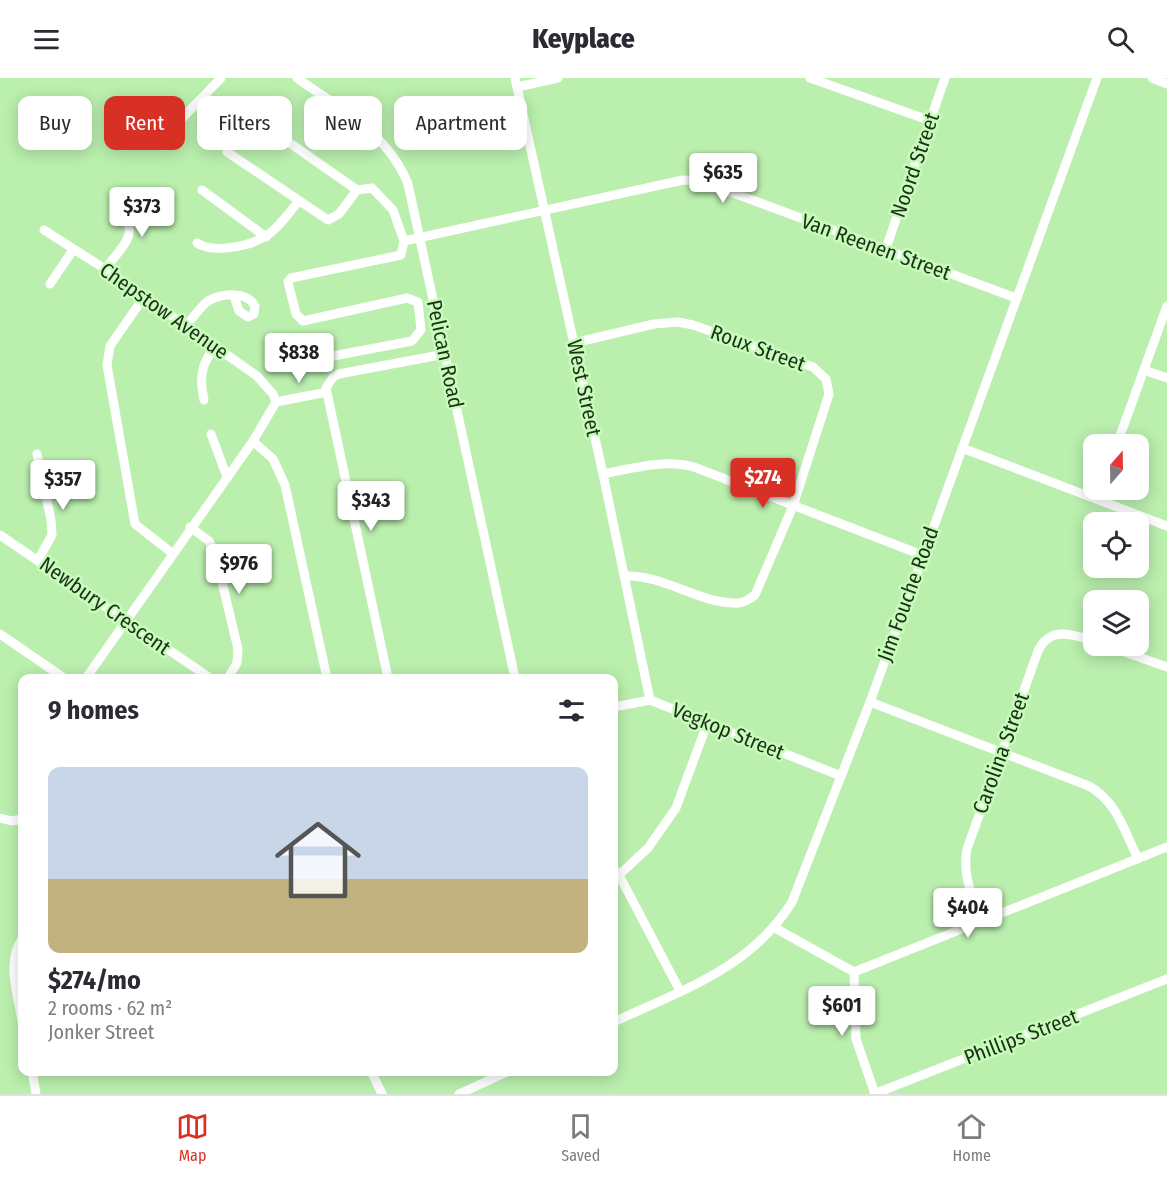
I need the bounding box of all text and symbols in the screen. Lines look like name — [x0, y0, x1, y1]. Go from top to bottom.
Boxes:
icon: menu — [30, 23, 63, 56]
text: Keyplace — [532, 23, 635, 55]
icon: search — [1104, 23, 1137, 56]
chip: Buy — [18, 96, 92, 150]
chip: Rent — [104, 96, 185, 150]
chip: Filters — [197, 96, 292, 150]
chip: New — [304, 96, 382, 150]
chip: Apartment — [394, 96, 527, 150]
street label: Noord Street — [885, 109, 945, 221]
pin: $635 — [687, 153, 759, 204]
text: $635 — [703, 160, 743, 184]
pin: $373 — [106, 187, 178, 238]
text: $373 — [123, 194, 161, 218]
street label: Van Reenen Street — [798, 208, 954, 286]
street label: Chepstow Avenue — [95, 257, 233, 365]
street label: Pelican Road — [421, 297, 469, 411]
street label: Roux Street — [707, 319, 809, 377]
pin: $838 — [263, 333, 335, 384]
street label: West Street — [561, 337, 607, 439]
text: $838 — [279, 340, 319, 364]
north arrow — [1083, 434, 1149, 500]
map controls — [1083, 434, 1149, 656]
pin: $274 — [727, 458, 799, 509]
pin: $357 — [27, 460, 99, 511]
text: $274 — [744, 465, 782, 489]
text: $357 — [44, 467, 82, 491]
pin: $343 — [335, 481, 407, 532]
text: $343 — [352, 488, 390, 512]
button: locate — [1083, 512, 1149, 578]
street label: Jim Fouche Road — [872, 523, 944, 665]
pin: $976 — [203, 544, 275, 595]
street label: Newbury Crescent — [34, 551, 176, 661]
text: $976 — [220, 551, 258, 575]
button: layers — [1083, 590, 1149, 656]
street label: Carolina Street — [967, 689, 1035, 817]
icon: filters — [555, 694, 588, 727]
text: 9 homes — [48, 695, 139, 726]
street label: Vegkop Street — [668, 697, 788, 765]
icon: home — [264, 806, 372, 914]
pin: $404 — [932, 888, 1004, 939]
text: $404 — [947, 895, 989, 919]
text: $274/mo — [48, 965, 141, 996]
pin: $601 — [806, 986, 878, 1037]
text: $601 — [822, 993, 862, 1017]
text: 2 rooms · 62 m² — [48, 996, 172, 1020]
street label: Phillips Street — [960, 1003, 1082, 1071]
text: Jonker Street — [48, 1020, 154, 1044]
tab: Map — [176, 1110, 209, 1165]
tab: Saved — [561, 1110, 600, 1165]
tab: Home — [953, 1110, 991, 1165]

